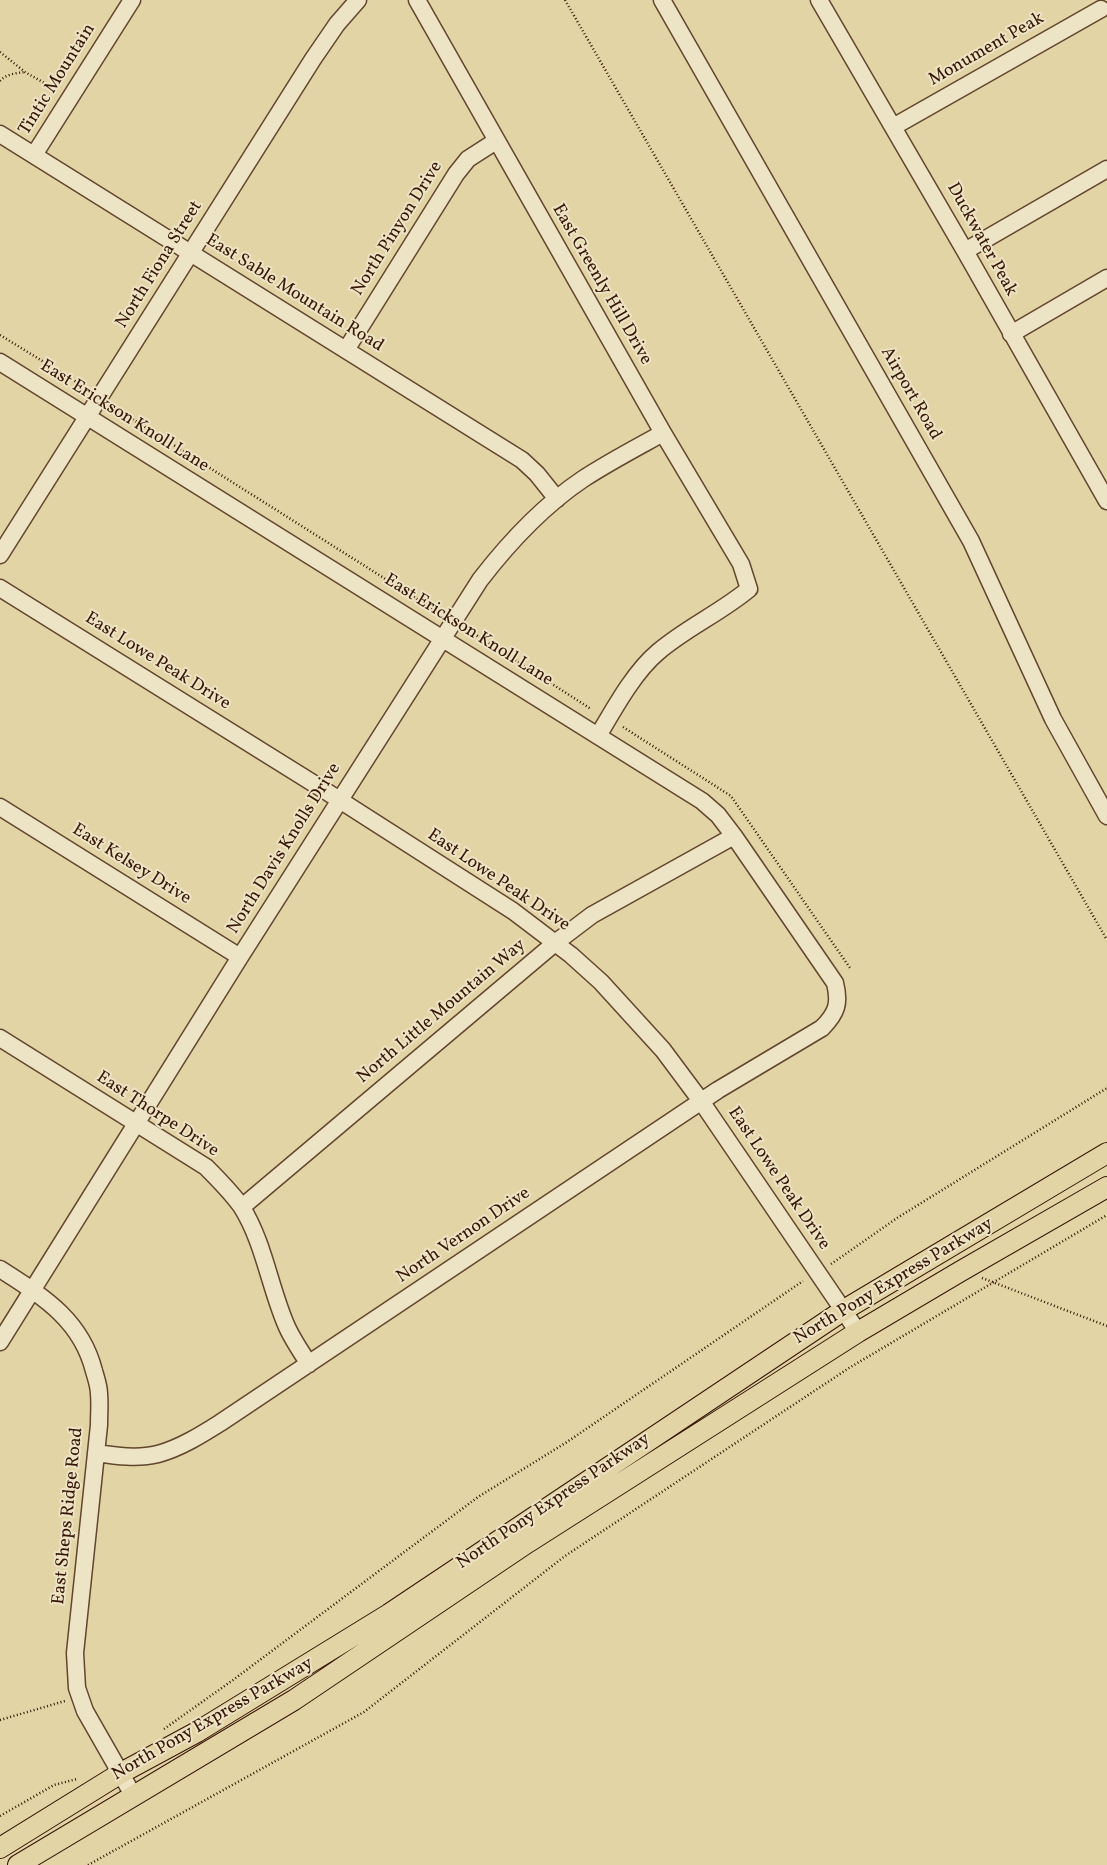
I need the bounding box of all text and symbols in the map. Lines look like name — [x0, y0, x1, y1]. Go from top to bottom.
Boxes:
street label: Monument Peak — [926, 8, 1048, 92]
street label: Tintic Mountain — [15, 20, 101, 140]
street label: North Pinyon Drive — [348, 158, 448, 300]
street label: Duckwater Peak — [941, 179, 1021, 301]
street label: North Fiona Street — [112, 197, 208, 333]
street label: East Greenly Hill Drive — [546, 201, 656, 369]
street label: East Sable Mountain Road — [201, 230, 387, 358]
street label: Airport Road — [875, 344, 945, 444]
street label: East Erickson Knoll Lane — [35, 356, 213, 478]
street label: East Erickson Knoll Lane — [379, 570, 557, 692]
street label: East Lowe Peak Drive — [80, 608, 234, 716]
street label: North Davis Knolls Drive — [224, 760, 346, 938]
street label: East Kelsey Drive — [68, 820, 194, 910]
street label: East Lowe Peak Drive — [422, 825, 574, 937]
street label: North Little Mountain Way — [353, 935, 531, 1089]
street label: East Thorpe Drive — [92, 1067, 222, 1163]
street label: East Lowe Peak Drive — [722, 1103, 834, 1255]
street label: North Vernon Drive — [393, 1183, 535, 1289]
street label: North Pony Express Parkway — [790, 1214, 998, 1350]
street label: East Sheps Ridge Road — [49, 1426, 89, 1606]
street label: North Pony Express Parkway — [453, 1429, 655, 1575]
street label: North Pony Express Parkway — [109, 1653, 317, 1787]

